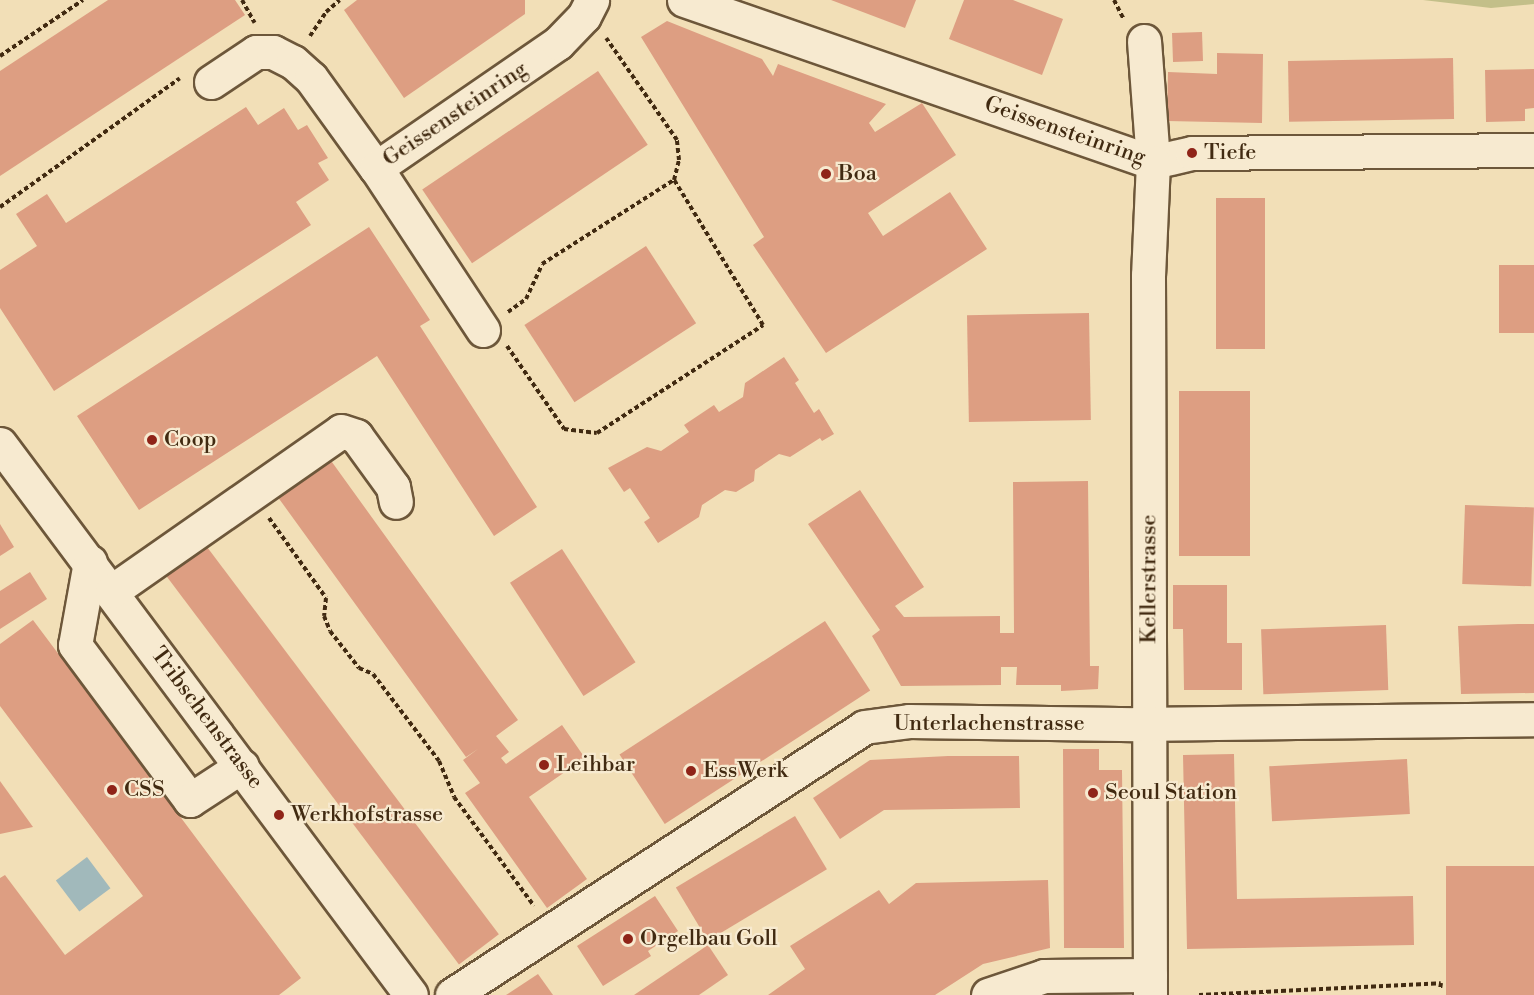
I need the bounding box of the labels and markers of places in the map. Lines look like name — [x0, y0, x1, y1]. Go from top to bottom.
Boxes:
place label: Tiefe — [1204, 140, 1256, 166]
marker: Tiefe — [1185, 146, 1199, 160]
place label: Boa — [838, 161, 877, 187]
marker: Boa — [819, 167, 833, 181]
place label: Coop — [164, 427, 217, 453]
marker: Coop — [145, 433, 159, 447]
place label: Leihbar — [556, 752, 635, 778]
marker: Leihbar — [537, 758, 551, 772]
place label: EssWerk — [703, 758, 788, 784]
marker: EssWerk — [684, 764, 698, 778]
place label: CSS — [124, 777, 165, 803]
place label: Seoul Station — [1105, 780, 1237, 806]
marker: CSS — [105, 783, 119, 797]
marker: Seoul Station — [1086, 786, 1100, 800]
place label: Werkhofstrasse — [291, 802, 443, 828]
marker: Werkhofstrasse — [272, 808, 286, 822]
place label: Orgelbau Goll — [640, 926, 778, 952]
marker: Orgelbau Goll — [621, 932, 635, 946]

